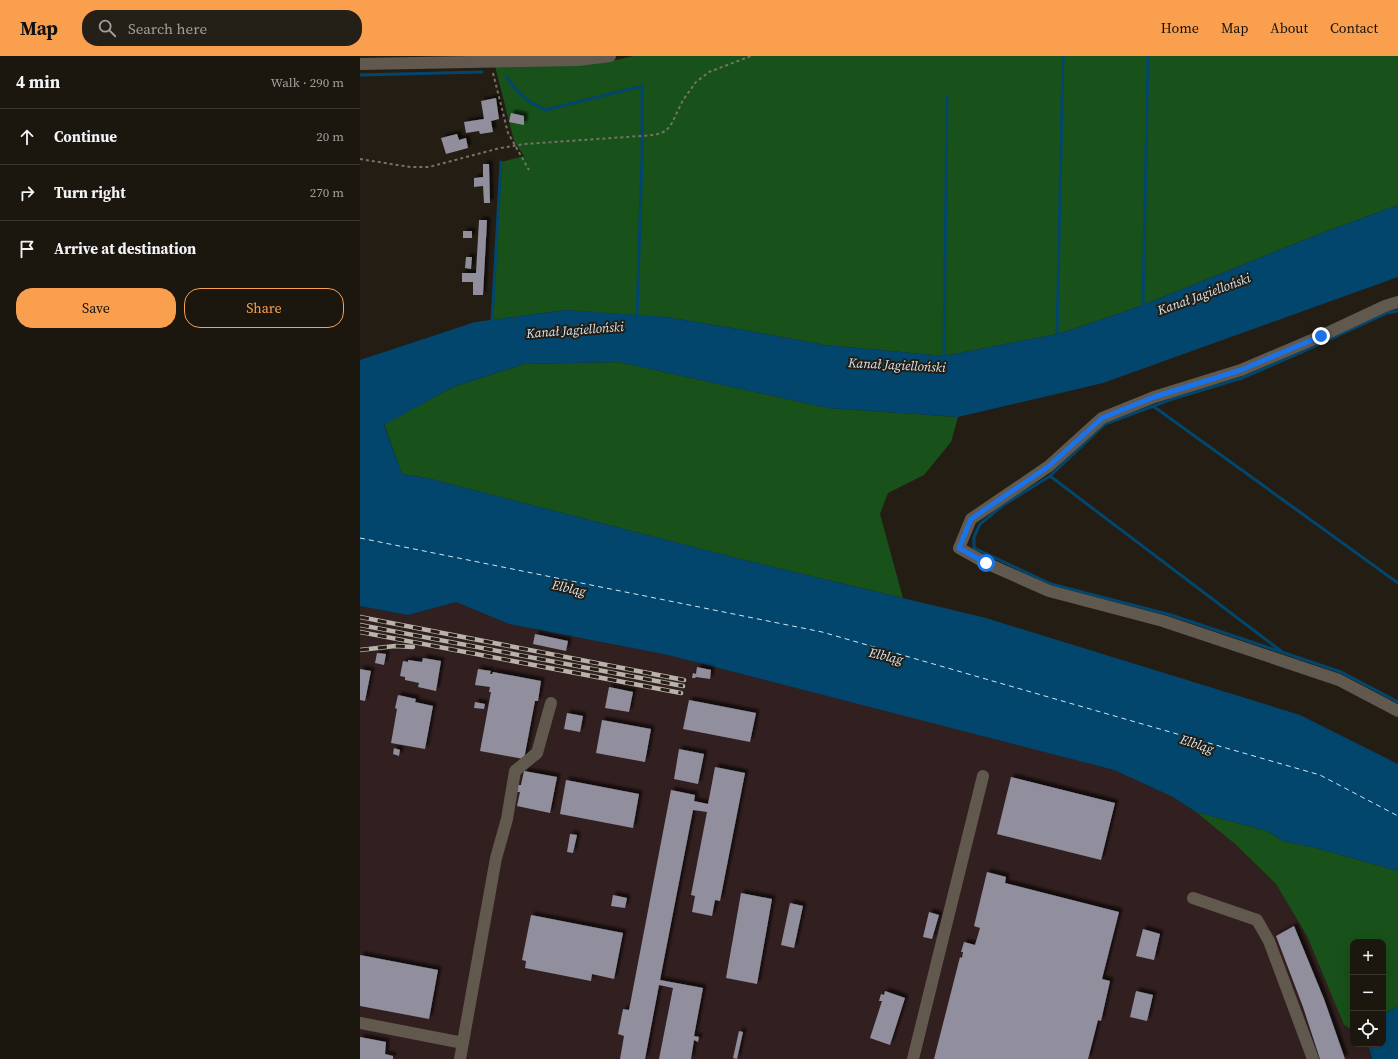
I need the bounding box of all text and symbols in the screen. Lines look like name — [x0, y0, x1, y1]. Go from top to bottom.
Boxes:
search box — [82, 10, 362, 46]
text: Map — [20, 15, 58, 41]
icon: search — [96, 17, 118, 39]
text: Search here — [128, 18, 207, 39]
text: Home — [1161, 18, 1199, 38]
text: Map — [1221, 18, 1248, 38]
text: About — [1270, 18, 1308, 38]
text: Contact — [1330, 18, 1378, 38]
text: 4 min — [16, 70, 60, 94]
text: Walk · 290 m — [271, 74, 344, 91]
icon: ahead — [16, 126, 38, 148]
text: Continue — [54, 126, 117, 147]
text: 20 m — [316, 128, 344, 145]
icon: right — [16, 182, 38, 204]
text: Turn right — [54, 182, 126, 203]
text: 270 m — [310, 184, 344, 201]
icon: arrive — [16, 238, 38, 260]
text: Arrive at destination — [54, 238, 196, 259]
water label: Kanał Jagielloński — [1154, 269, 1253, 319]
button: Save — [16, 288, 176, 328]
button: Share — [184, 288, 344, 328]
water label: Kanał Jagielloński — [525, 318, 624, 342]
route end — [1312, 327, 1330, 345]
water label: Kanał Jagielloński — [847, 354, 946, 376]
route start — [977, 554, 995, 572]
water label: Elbląg — [549, 576, 588, 600]
water label: Elbląg — [866, 644, 905, 668]
water label: Elbląg — [1177, 730, 1217, 758]
map controls — [1350, 939, 1386, 1047]
button: + — [1350, 939, 1386, 975]
button: − — [1350, 975, 1386, 1011]
button: locate — [1350, 1011, 1386, 1047]

